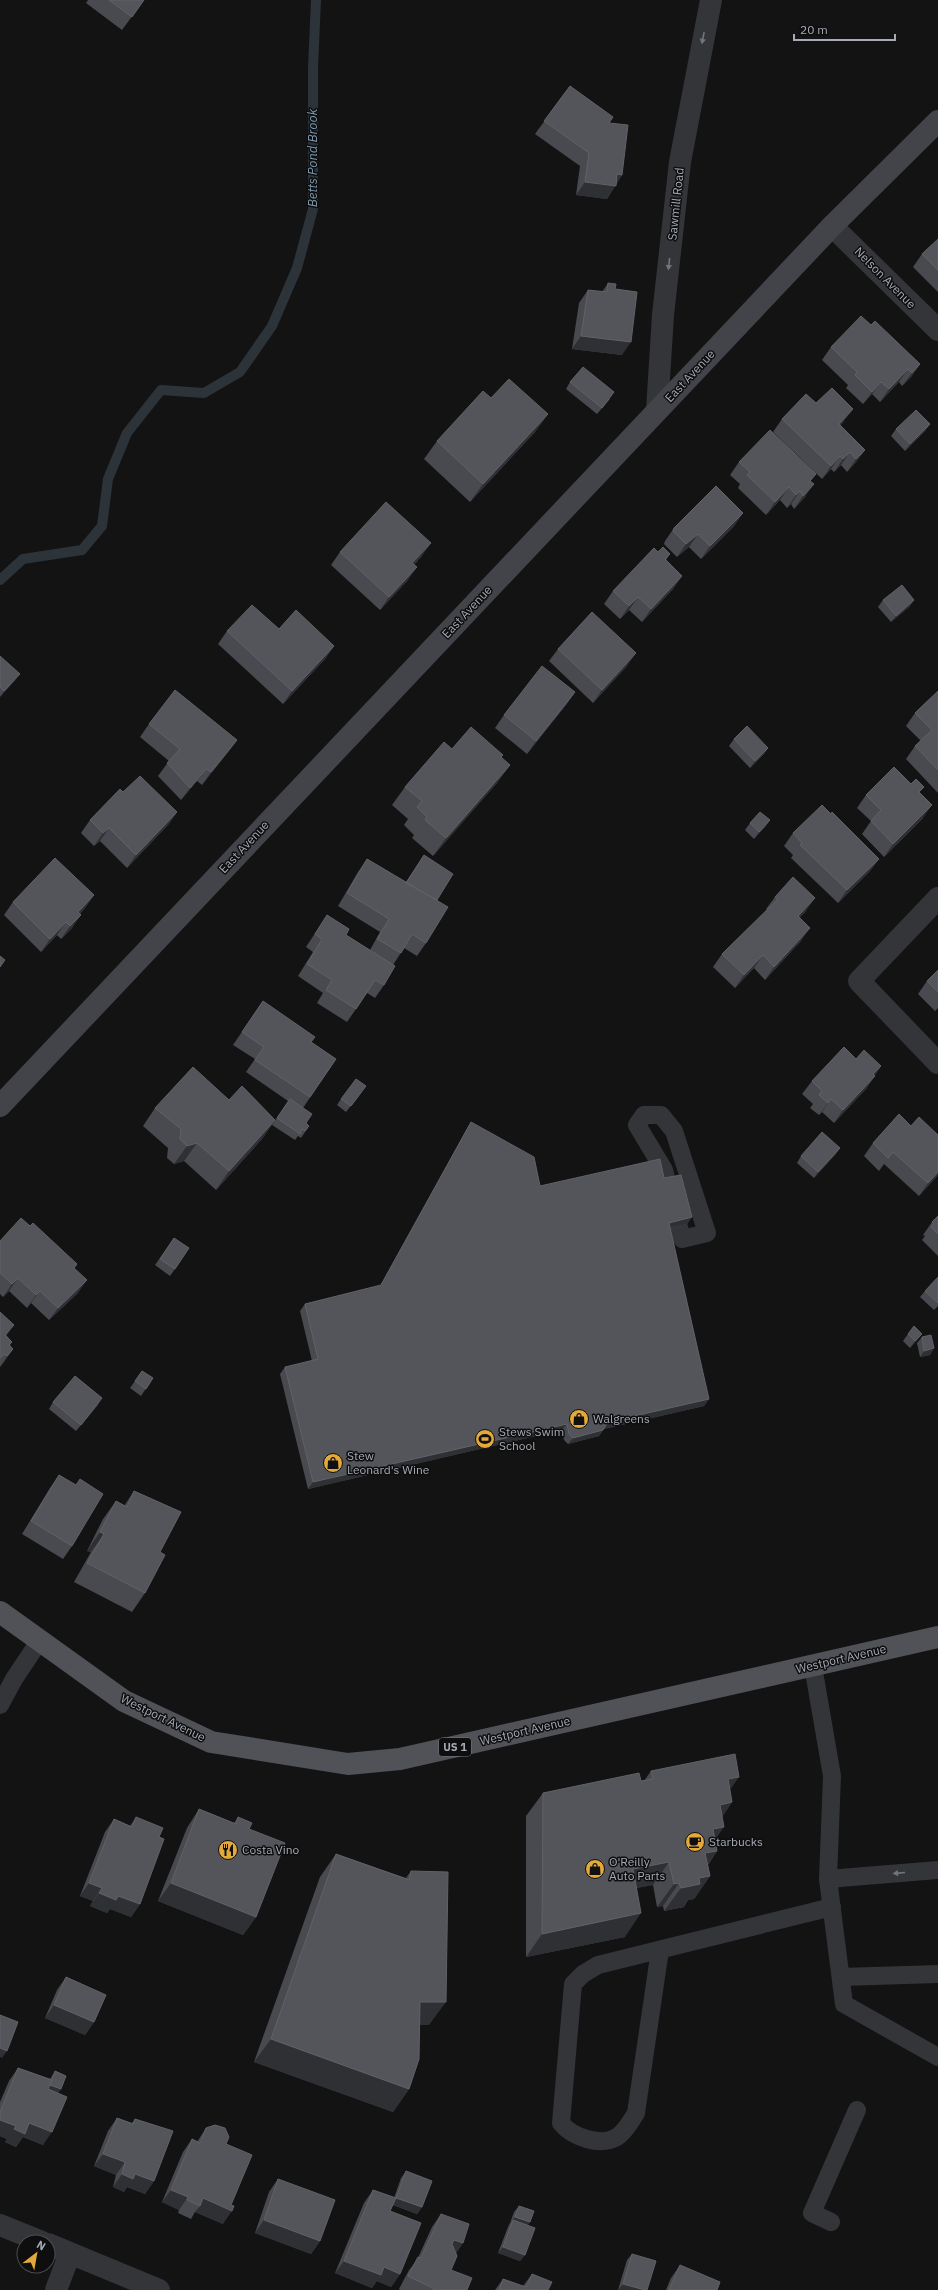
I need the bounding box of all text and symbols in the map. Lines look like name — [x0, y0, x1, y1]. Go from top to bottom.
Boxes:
scale bar — [794, 16, 895, 42]
text: 20 m — [800, 22, 828, 37]
one-way arrow — [700, 32, 706, 44]
water label: Betts Pond Brook — [304, 108, 321, 207]
street label: Sawmill Road — [664, 167, 687, 241]
street label: Nelson Avenue — [852, 244, 919, 312]
one-way arrow — [666, 258, 672, 270]
street label: East Avenue — [662, 346, 718, 405]
street label: East Avenue — [439, 582, 495, 641]
street label: East Avenue — [216, 817, 272, 876]
shop icon: Walgreens — [568, 1408, 590, 1430]
place label: Walgreens — [593, 1411, 650, 1426]
place label: Stews Swim School — [499, 1424, 564, 1453]
sports icon: Stews Swim School — [474, 1428, 496, 1450]
place label: Stew Leonard's Wine — [347, 1448, 430, 1477]
shop icon: Stew Leonard's Wine — [322, 1452, 344, 1474]
street label: Westport Avenue — [794, 1641, 888, 1676]
street label: Westport Avenue — [118, 1691, 208, 1745]
street label: Westport Avenue — [478, 1713, 572, 1748]
road number: US 1 — [439, 1738, 471, 1756]
cafe icon: Starbucks — [684, 1831, 706, 1853]
place label: Starbucks — [709, 1834, 763, 1849]
restaurant icon: Costa Vino — [217, 1839, 239, 1861]
place label: Costa Vino — [242, 1842, 300, 1857]
place label: O'Reilly Auto Parts — [609, 1854, 665, 1883]
shop icon: O'Reilly Auto Parts — [584, 1858, 606, 1880]
one-way arrow — [893, 1870, 905, 1877]
north arrow — [16, 2234, 56, 2274]
text: N — [34, 2237, 48, 2253]

